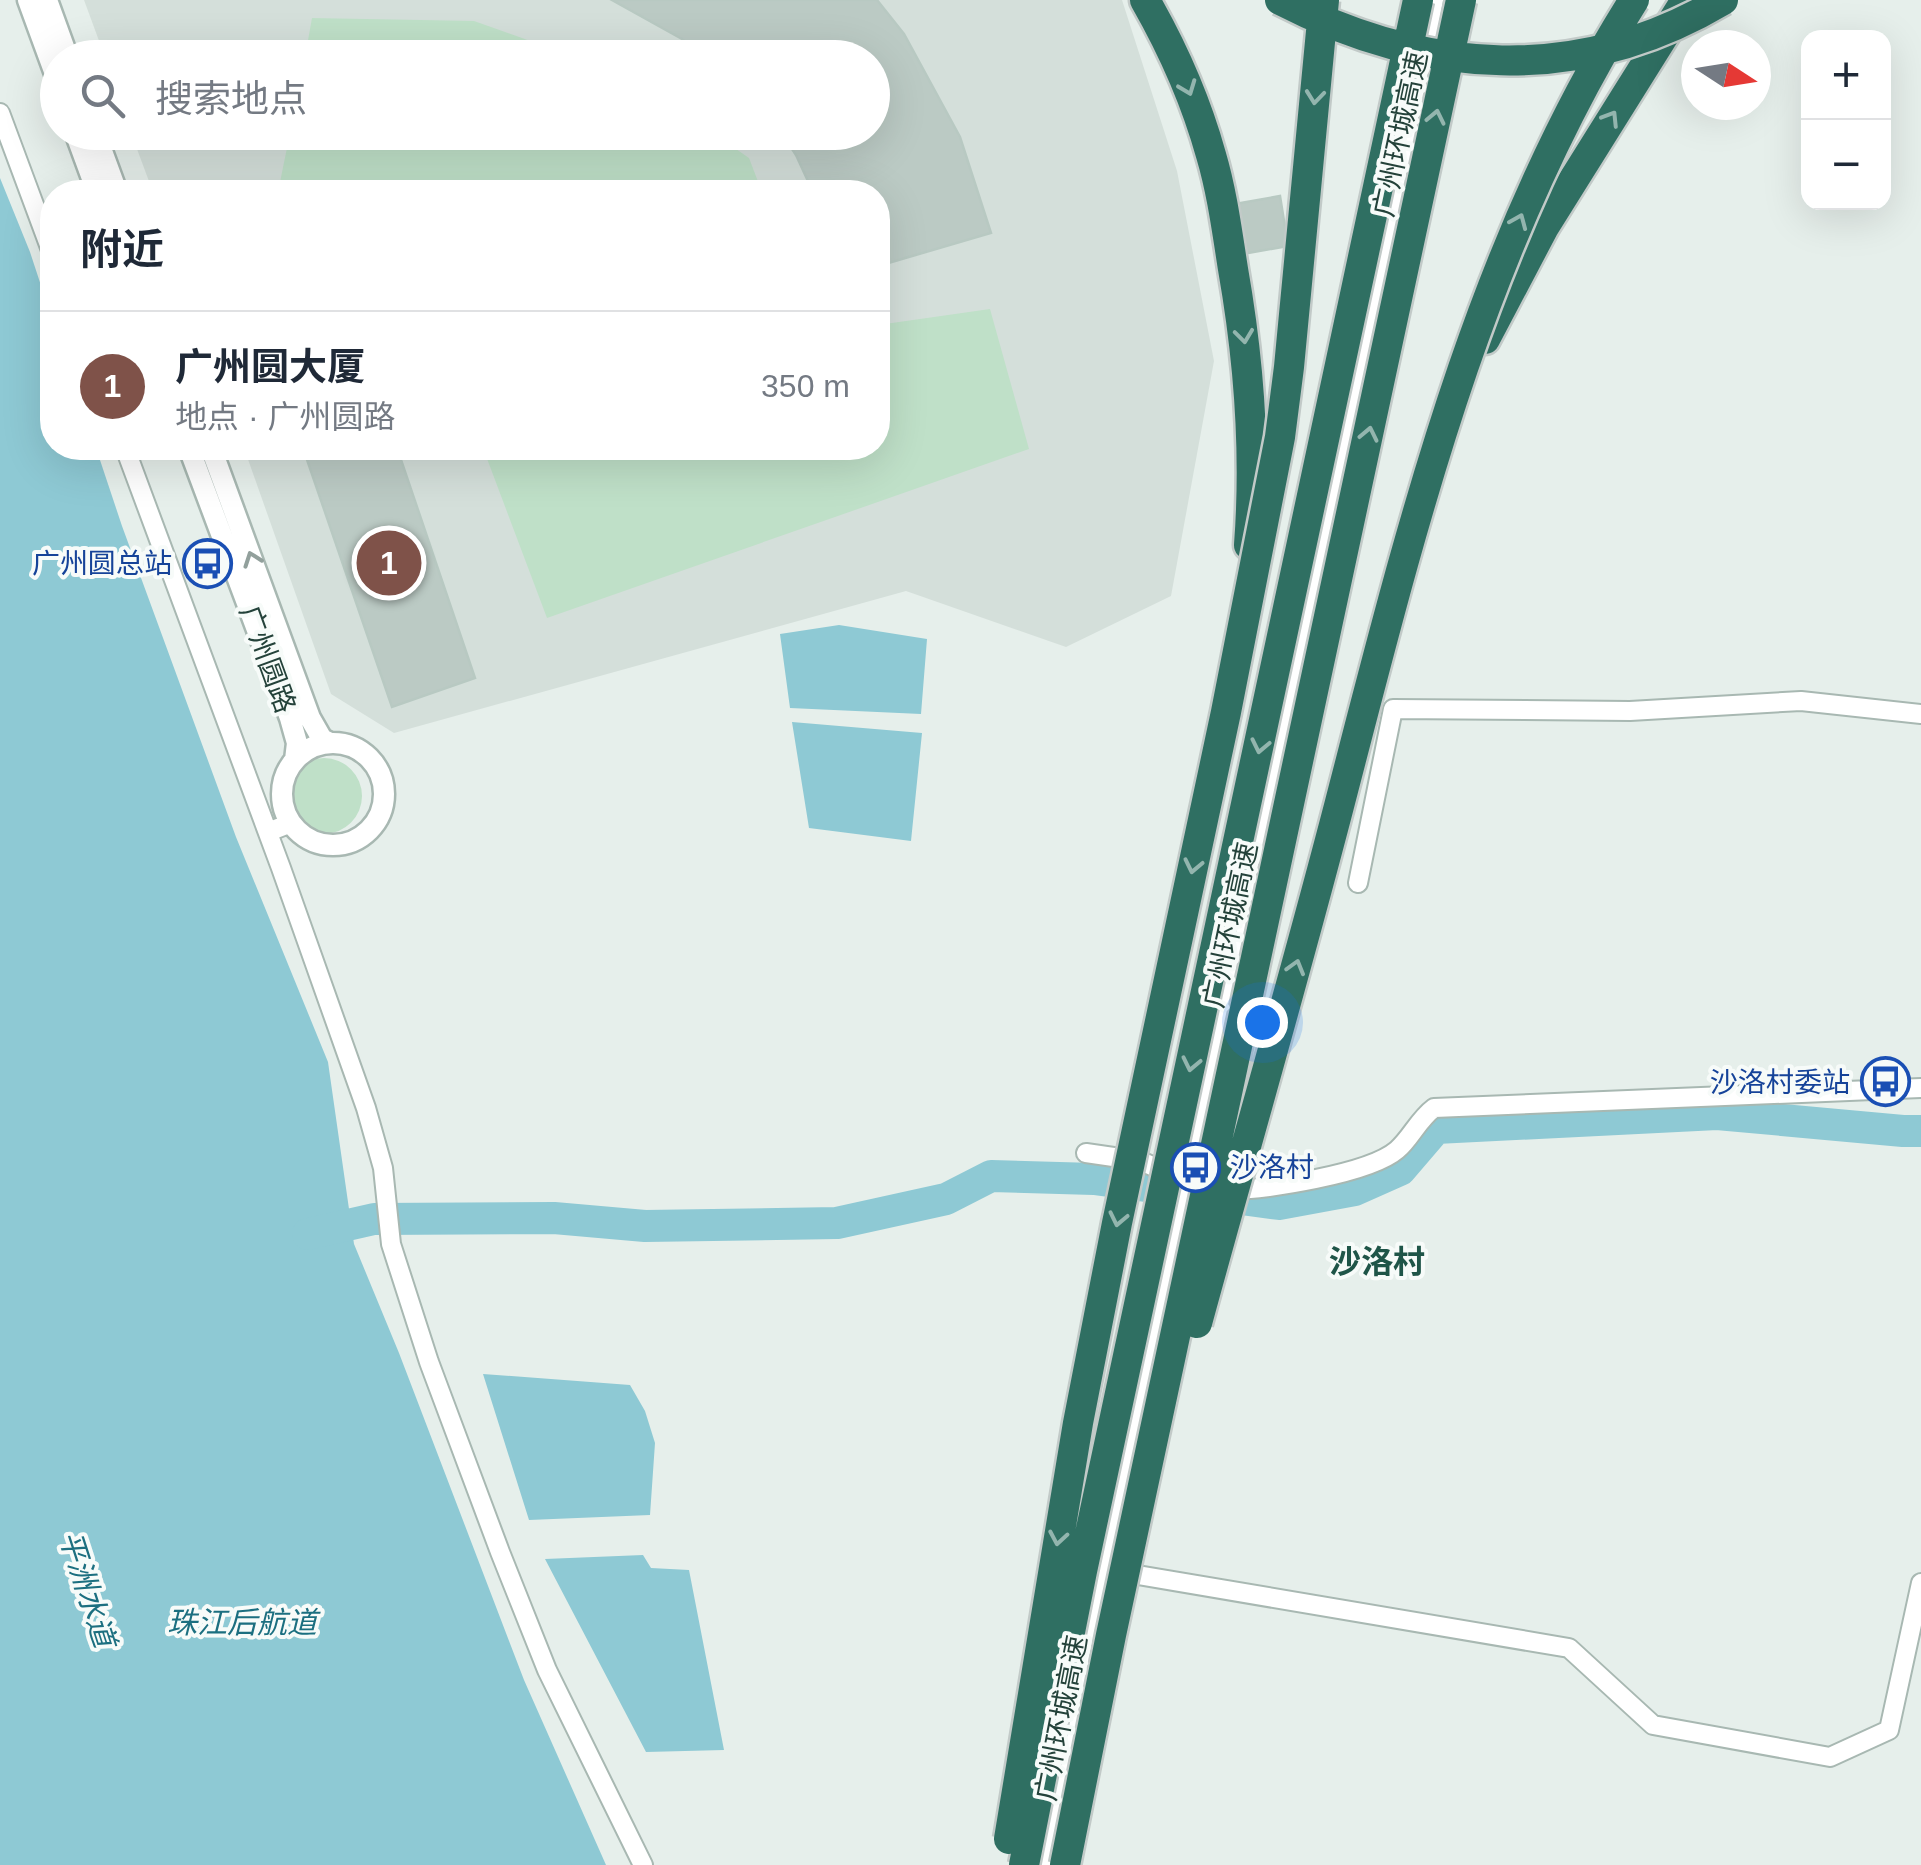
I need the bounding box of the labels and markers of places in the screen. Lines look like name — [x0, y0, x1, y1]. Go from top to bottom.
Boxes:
pin: 1 — [356, 526, 422, 600]
bus stop icon: 广州圆总站 — [181, 537, 233, 589]
place label: 广州圆总站 — [32, 548, 172, 579]
bus stop icon: 沙洛村委站 — [1859, 1056, 1911, 1108]
place label: 沙洛村委站 — [1710, 1067, 1850, 1098]
bus stop icon: 沙洛村 — [1169, 1141, 1221, 1193]
place label: 沙洛村 — [1230, 1152, 1314, 1183]

